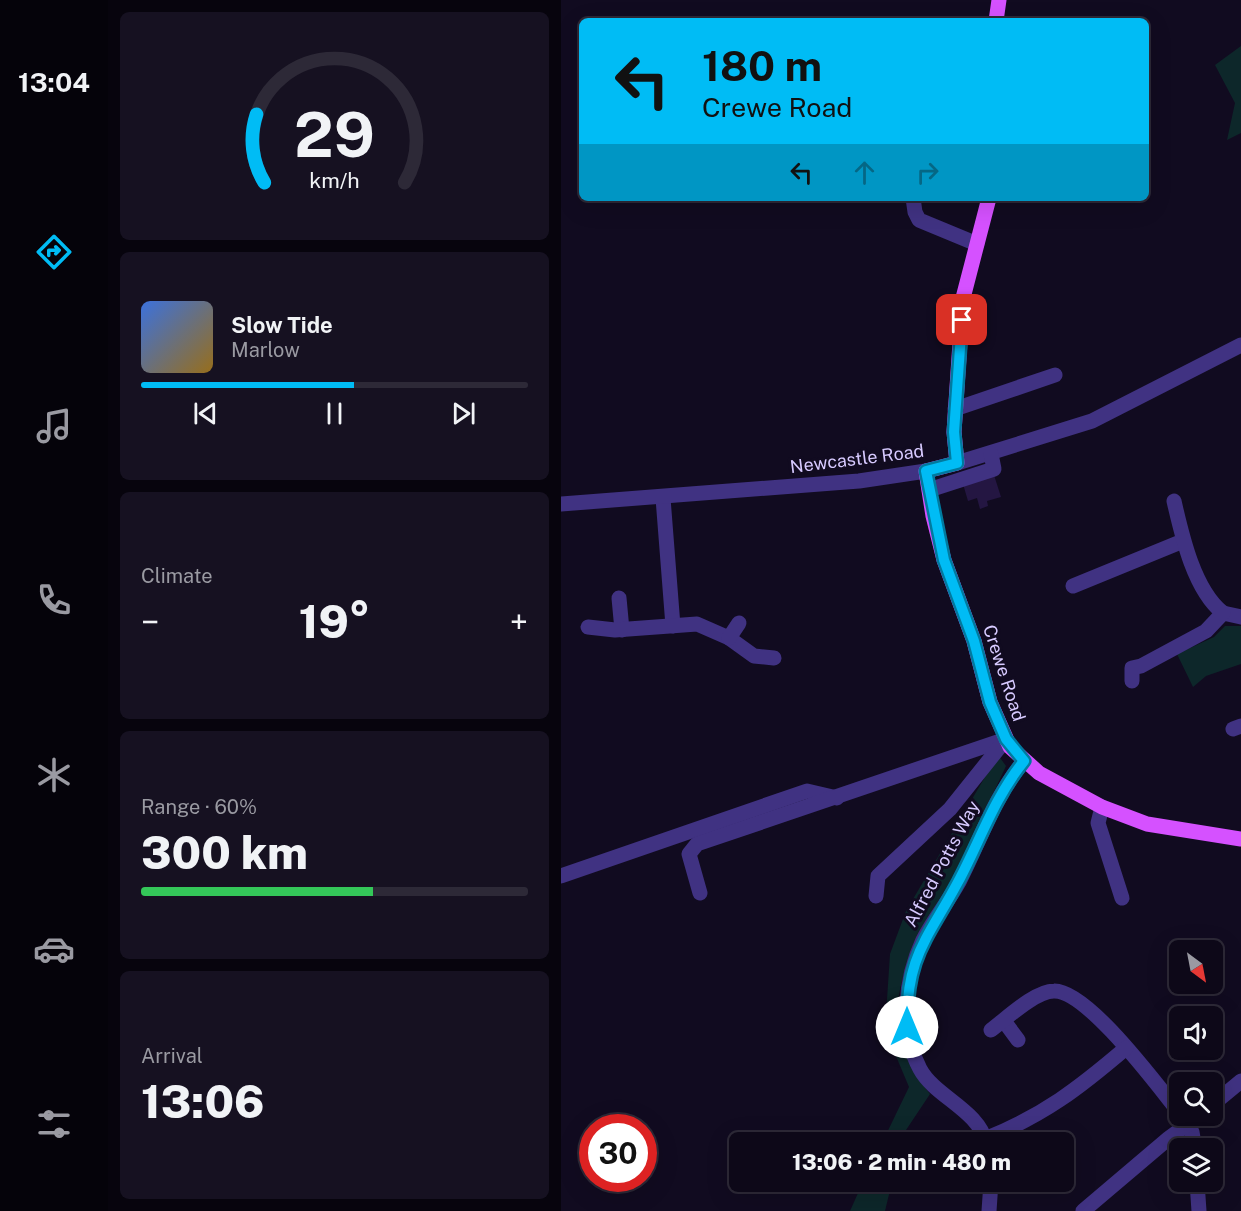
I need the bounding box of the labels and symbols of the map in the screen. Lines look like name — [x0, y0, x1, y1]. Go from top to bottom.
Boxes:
pin — [936, 294, 987, 345]
street label: Newcastle Road — [789, 440, 925, 477]
street label: Crewe Road — [979, 622, 1030, 724]
street label: Alfred Potts Way — [899, 797, 984, 930]
north arrow — [1169, 940, 1223, 994]
position arrow — [875, 995, 939, 1059]
speed limit sign: 30 — [579, 1114, 657, 1192]

